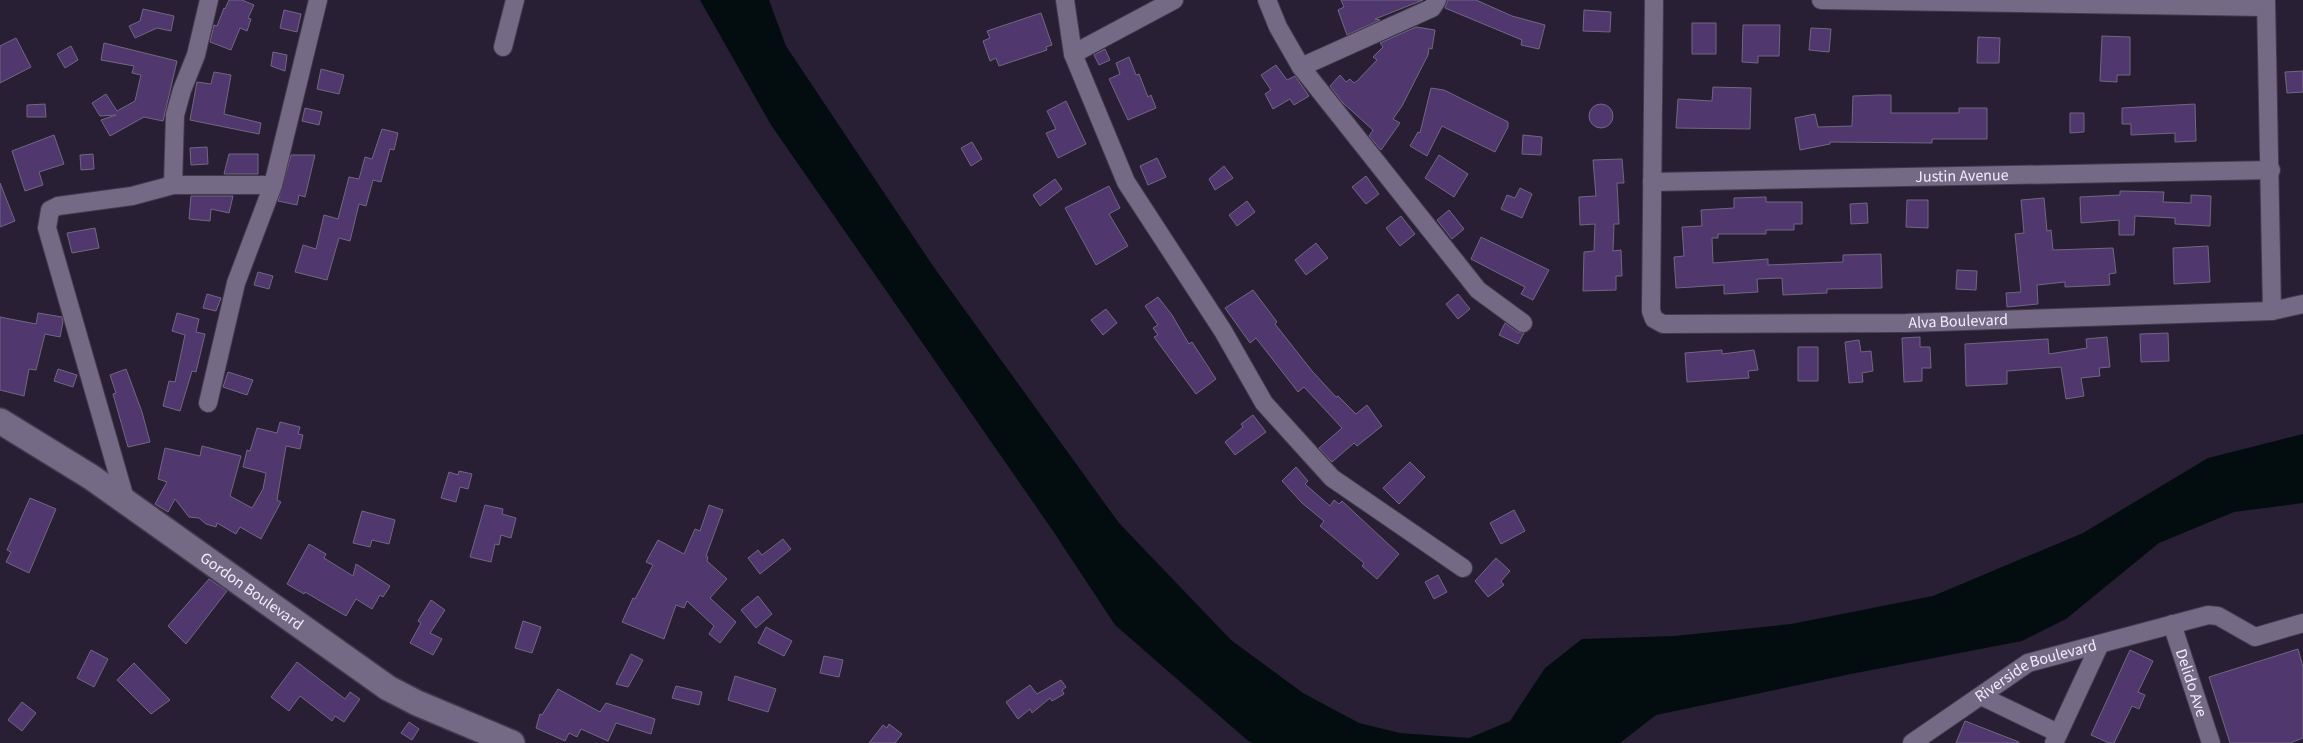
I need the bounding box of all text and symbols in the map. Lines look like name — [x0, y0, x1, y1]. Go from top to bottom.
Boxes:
street label: Justin Avenue — [1915, 164, 2009, 188]
street label: Alva Boulevard — [1908, 309, 2008, 334]
street label: Gordon Boulevard — [196, 547, 308, 635]
street label: Riverside Boulevard — [1970, 634, 2099, 708]
street label: Delido Ave — [2170, 646, 2213, 720]

